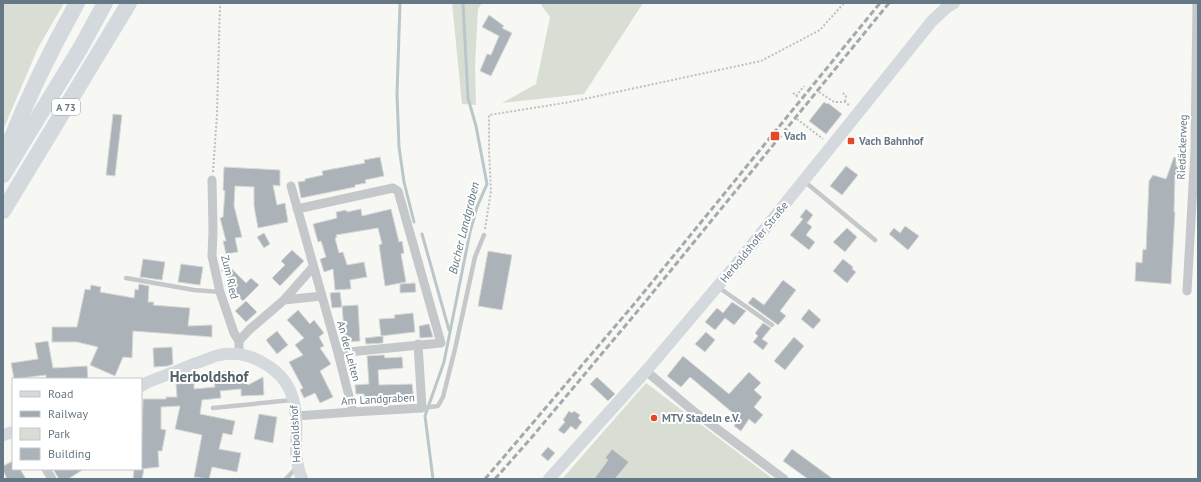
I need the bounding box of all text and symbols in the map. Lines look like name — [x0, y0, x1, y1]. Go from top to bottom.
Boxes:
road number: A 73 — [52, 99, 80, 115]
street label: Riedäckerweg — [1174, 114, 1190, 180]
place label: Vach — [783, 129, 806, 143]
marker: Vach — [769, 130, 781, 142]
place label: Vach Bahnhof — [858, 134, 925, 148]
marker: Vach Bahnhof — [846, 136, 856, 146]
water label: Bucher Landgraben — [445, 180, 482, 276]
street label: Herboldshofer Straße — [717, 198, 791, 286]
street label: Zum Ried — [218, 254, 242, 300]
street label: An der Leiten — [334, 319, 364, 383]
district label: Herboldshof — [170, 367, 249, 386]
legend — [12, 378, 142, 470]
text: Road — [48, 386, 73, 401]
street label: Am Landgraben — [341, 390, 415, 408]
street label: Herboldshof — [286, 404, 303, 463]
text: Railway — [48, 406, 88, 421]
place label: MTV Stadeln e.V. — [662, 411, 740, 425]
marker: MTV Stadeln e.V. — [649, 413, 659, 423]
text: Park — [48, 426, 70, 441]
text: Building — [48, 446, 91, 461]

